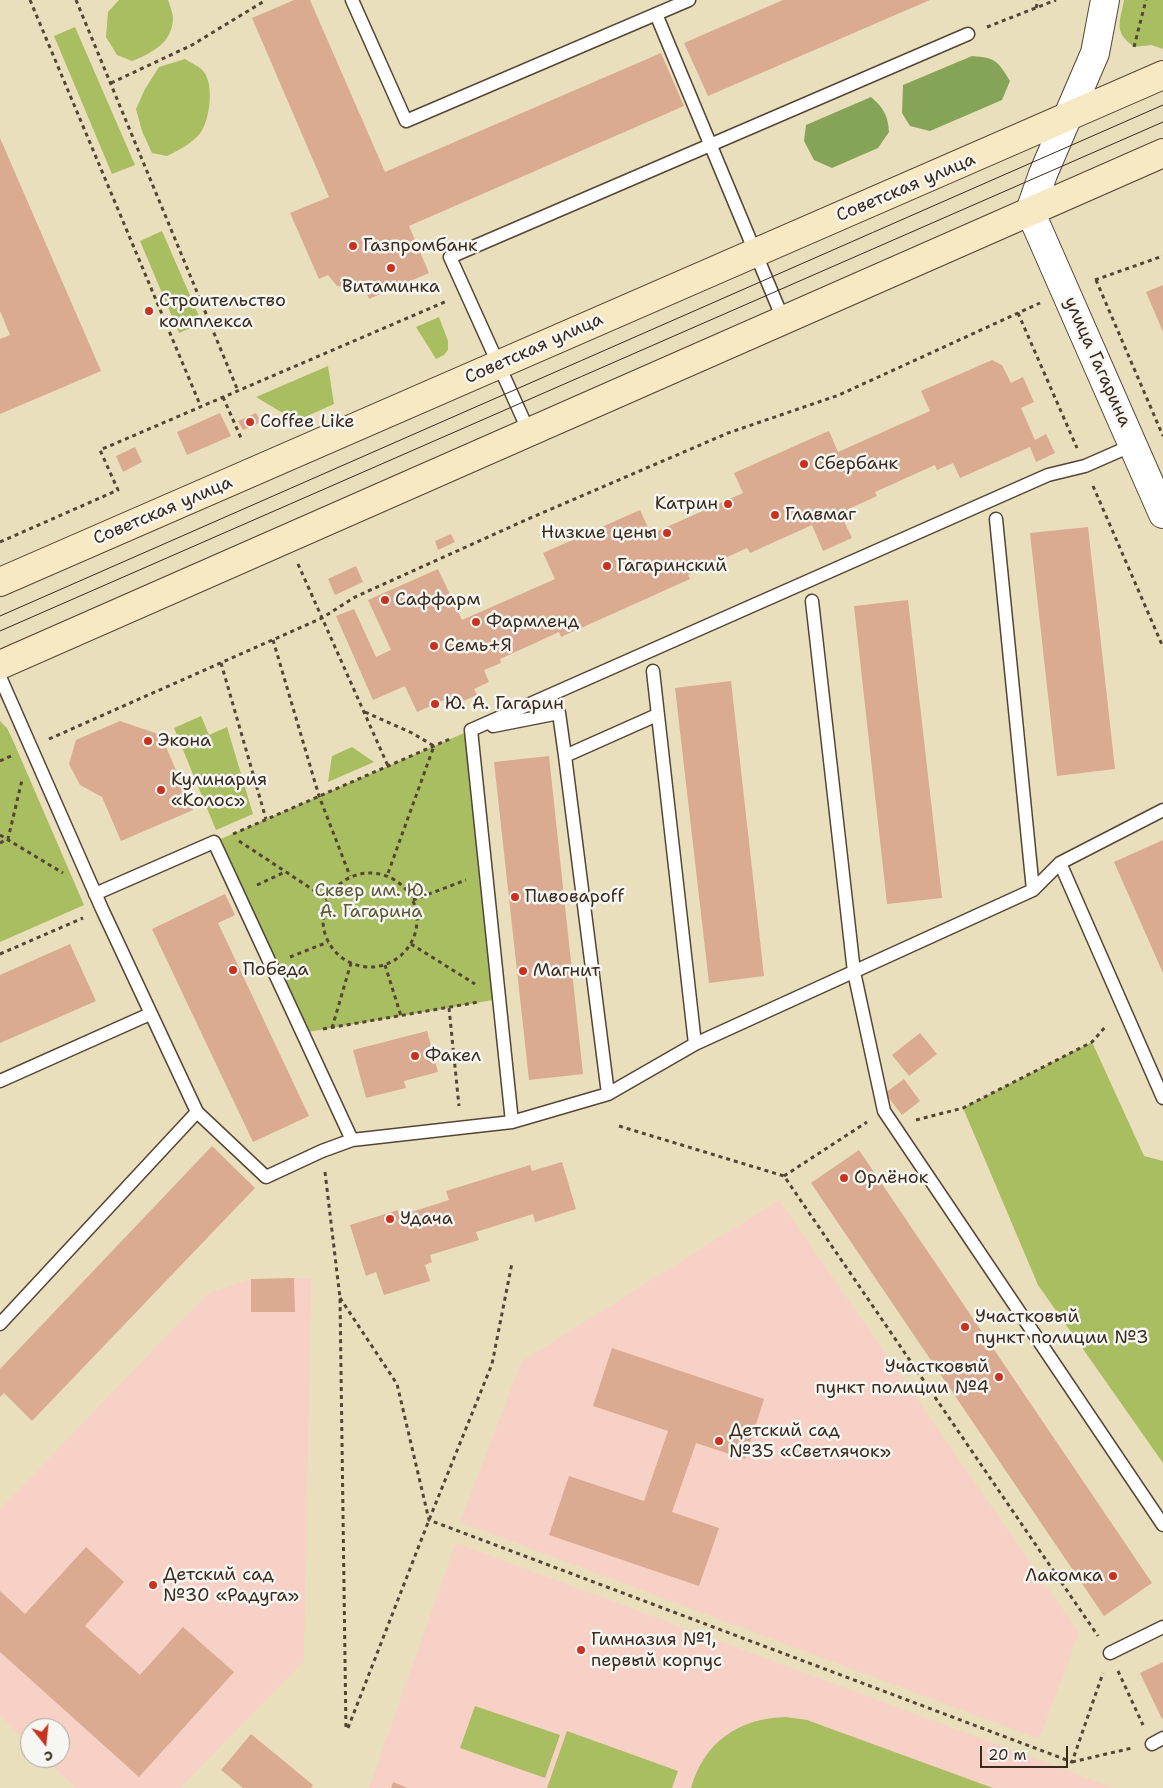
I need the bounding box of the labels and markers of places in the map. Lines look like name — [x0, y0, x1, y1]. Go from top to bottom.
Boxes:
place label: Газпромбанк — [363, 235, 478, 257]
marker: Газпромбанк — [347, 240, 359, 252]
marker: Витаминка — [385, 262, 397, 274]
place label: Витаминка — [342, 276, 440, 298]
place label: Строительство комплекса — [159, 290, 286, 332]
marker: Строительство комплекса — [143, 305, 155, 317]
place label: Coffee Like — [260, 411, 355, 433]
marker: Coffee Like — [244, 416, 256, 428]
place label: Сбербанк — [814, 453, 898, 475]
marker: Сбербанк — [798, 458, 810, 470]
place label: Катрин — [655, 493, 718, 515]
marker: Катрин — [722, 498, 734, 510]
place label: Главмаг — [785, 504, 856, 526]
marker: Главмаг — [769, 509, 781, 521]
place label: Низкие цены — [541, 522, 657, 544]
marker: Низкие цены — [661, 527, 673, 539]
place label: Гагаринский — [617, 555, 727, 577]
marker: Гагаринский — [601, 560, 613, 572]
place label: Саффарм — [395, 589, 480, 611]
marker: Саффарм — [379, 594, 391, 606]
place label: Фармленд — [486, 611, 579, 633]
marker: Фармленд — [470, 616, 482, 628]
place label: Семь+Я — [444, 635, 512, 657]
marker: Семь+Я — [428, 640, 440, 652]
place label: Ю. А. Гагарин — [445, 693, 564, 715]
marker: Ю. А. Гагарин — [429, 698, 441, 710]
place label: Экона — [158, 730, 211, 752]
marker: Экона — [142, 735, 154, 747]
place label: Кулинария «Колос» — [171, 769, 267, 812]
marker: Кулинария «Колос» — [155, 784, 167, 796]
place label: Пивовароff — [525, 886, 624, 908]
marker: Пивовароff — [509, 891, 521, 903]
place label: Победа — [243, 959, 309, 981]
place label: Магнит — [533, 960, 600, 982]
marker: Победа — [227, 964, 239, 976]
marker: Магнит — [517, 965, 529, 977]
place label: Факел — [425, 1045, 481, 1067]
marker: Факел — [409, 1050, 421, 1062]
place label: Орлёнок — [854, 1167, 928, 1189]
marker: Орлёнок — [838, 1172, 850, 1184]
place label: Удача — [400, 1208, 453, 1230]
marker: Удача — [384, 1213, 396, 1225]
place label: Участковый пункт полиции №3 — [975, 1306, 1149, 1348]
marker: Участковый пункт полиции №3 — [959, 1321, 971, 1333]
place label: Участковый пункт полиции №4 — [815, 1356, 989, 1398]
marker: Участковый пункт полиции №4 — [993, 1371, 1005, 1383]
place label: Детский сад №35 «Светлячок» — [729, 1420, 891, 1462]
marker: Детский сад №35 «Светлячок» — [713, 1435, 725, 1447]
place label: Детский сад №30 «Радуга» — [163, 1564, 299, 1606]
place label: Лакомка — [1025, 1565, 1103, 1587]
marker: Лакомка — [1107, 1570, 1119, 1582]
marker: Детский сад №30 «Радуга» — [147, 1579, 159, 1591]
place label: Гимназия №1, первый корпус — [591, 1629, 722, 1672]
marker: Гимназия №1, первый корпус — [575, 1644, 587, 1656]

